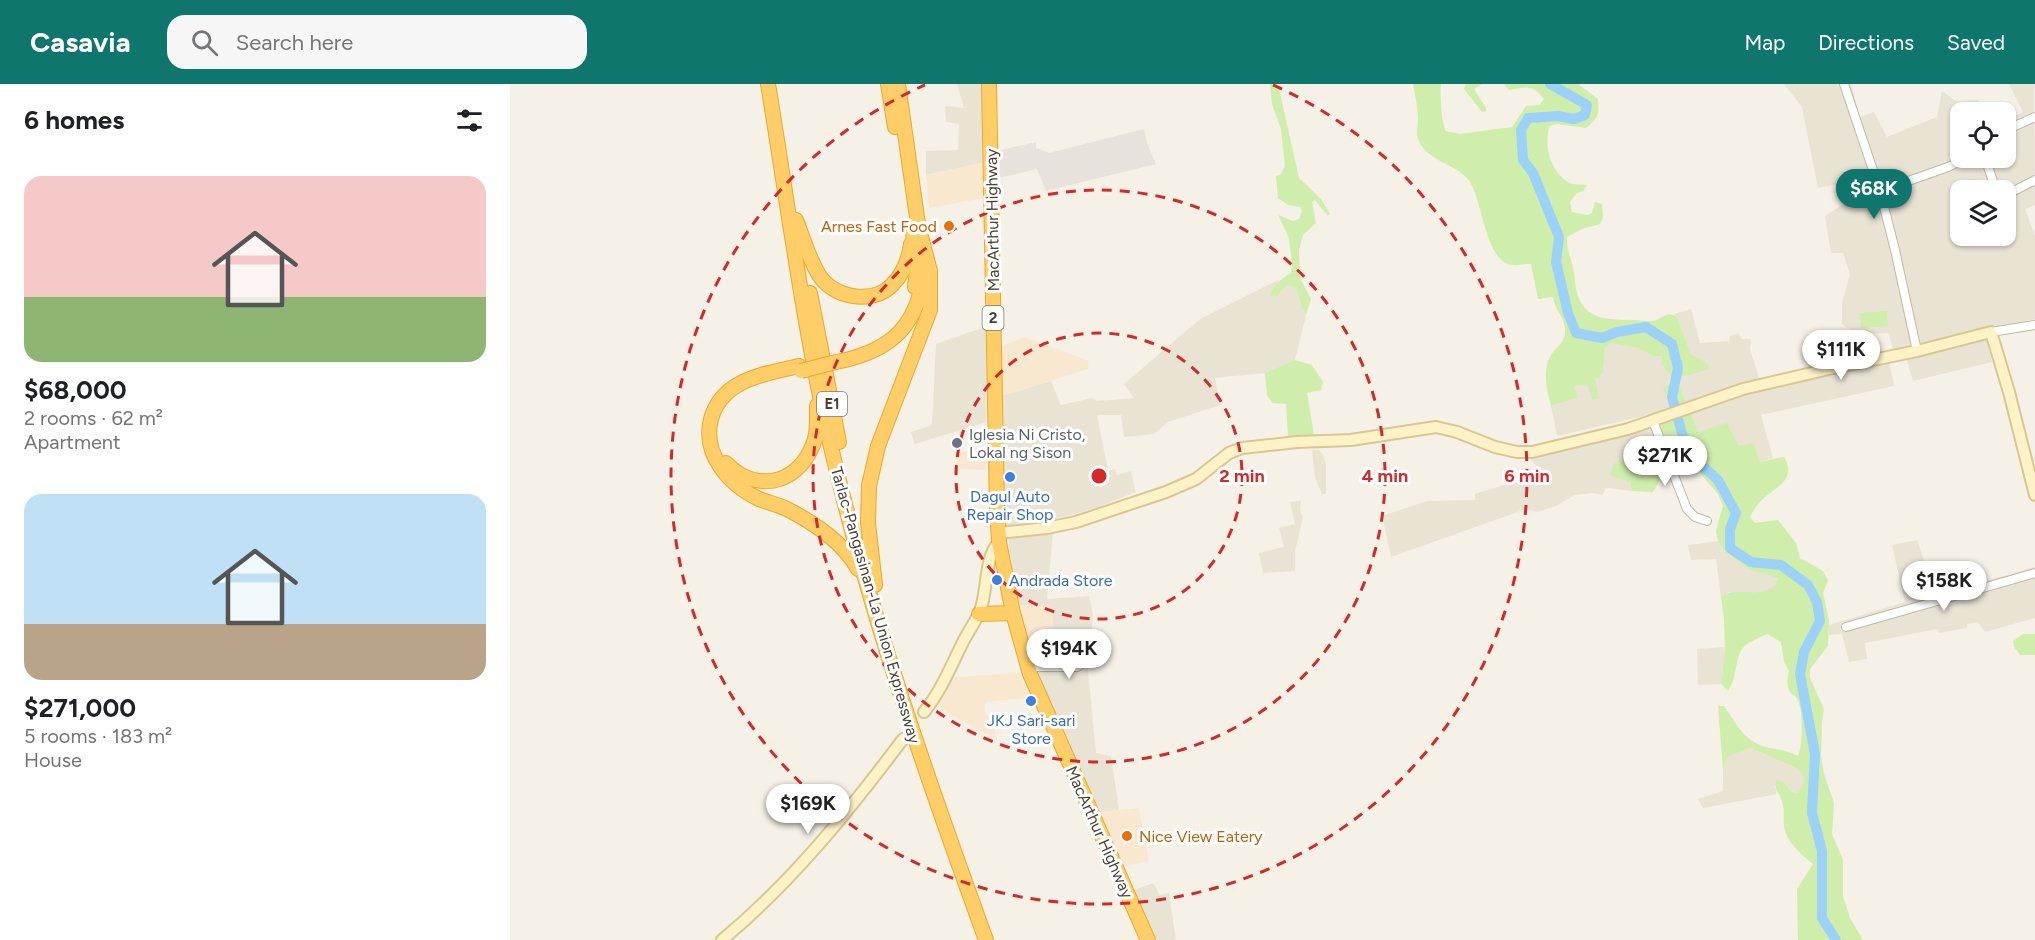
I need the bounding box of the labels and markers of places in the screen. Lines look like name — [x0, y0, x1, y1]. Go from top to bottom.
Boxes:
pin: $68K — [1838, 169, 1910, 220]
place label: Arnes Fast Food — [821, 217, 937, 236]
marker: Arnes Fast Food — [942, 219, 956, 233]
pin: $111K — [1799, 330, 1883, 381]
place label: Iglesia Ni Cristo, Lokal ng Sison — [969, 425, 1085, 462]
marker: Iglesia Ni Cristo, Lokal ng Sison — [950, 436, 964, 450]
pin: $271K — [1623, 436, 1707, 487]
centre of rings — [1089, 466, 1109, 486]
marker: Dagul Auto Repair Shop — [1003, 470, 1017, 484]
place label: Dagul Auto Repair Shop — [967, 487, 1053, 524]
pin: $158K — [1902, 561, 1986, 612]
place label: Andrada Store — [1009, 571, 1113, 590]
marker: Andrada Store — [990, 573, 1004, 587]
pin: $194K — [1027, 629, 1111, 680]
marker: JKJ Sari-sari Store — [1024, 694, 1038, 708]
place label: JKJ Sari-sari Store — [987, 711, 1075, 748]
pin: $169K — [766, 784, 850, 835]
place label: Nice View Eatery — [1139, 827, 1263, 846]
marker: Nice View Eatery — [1120, 829, 1134, 843]

